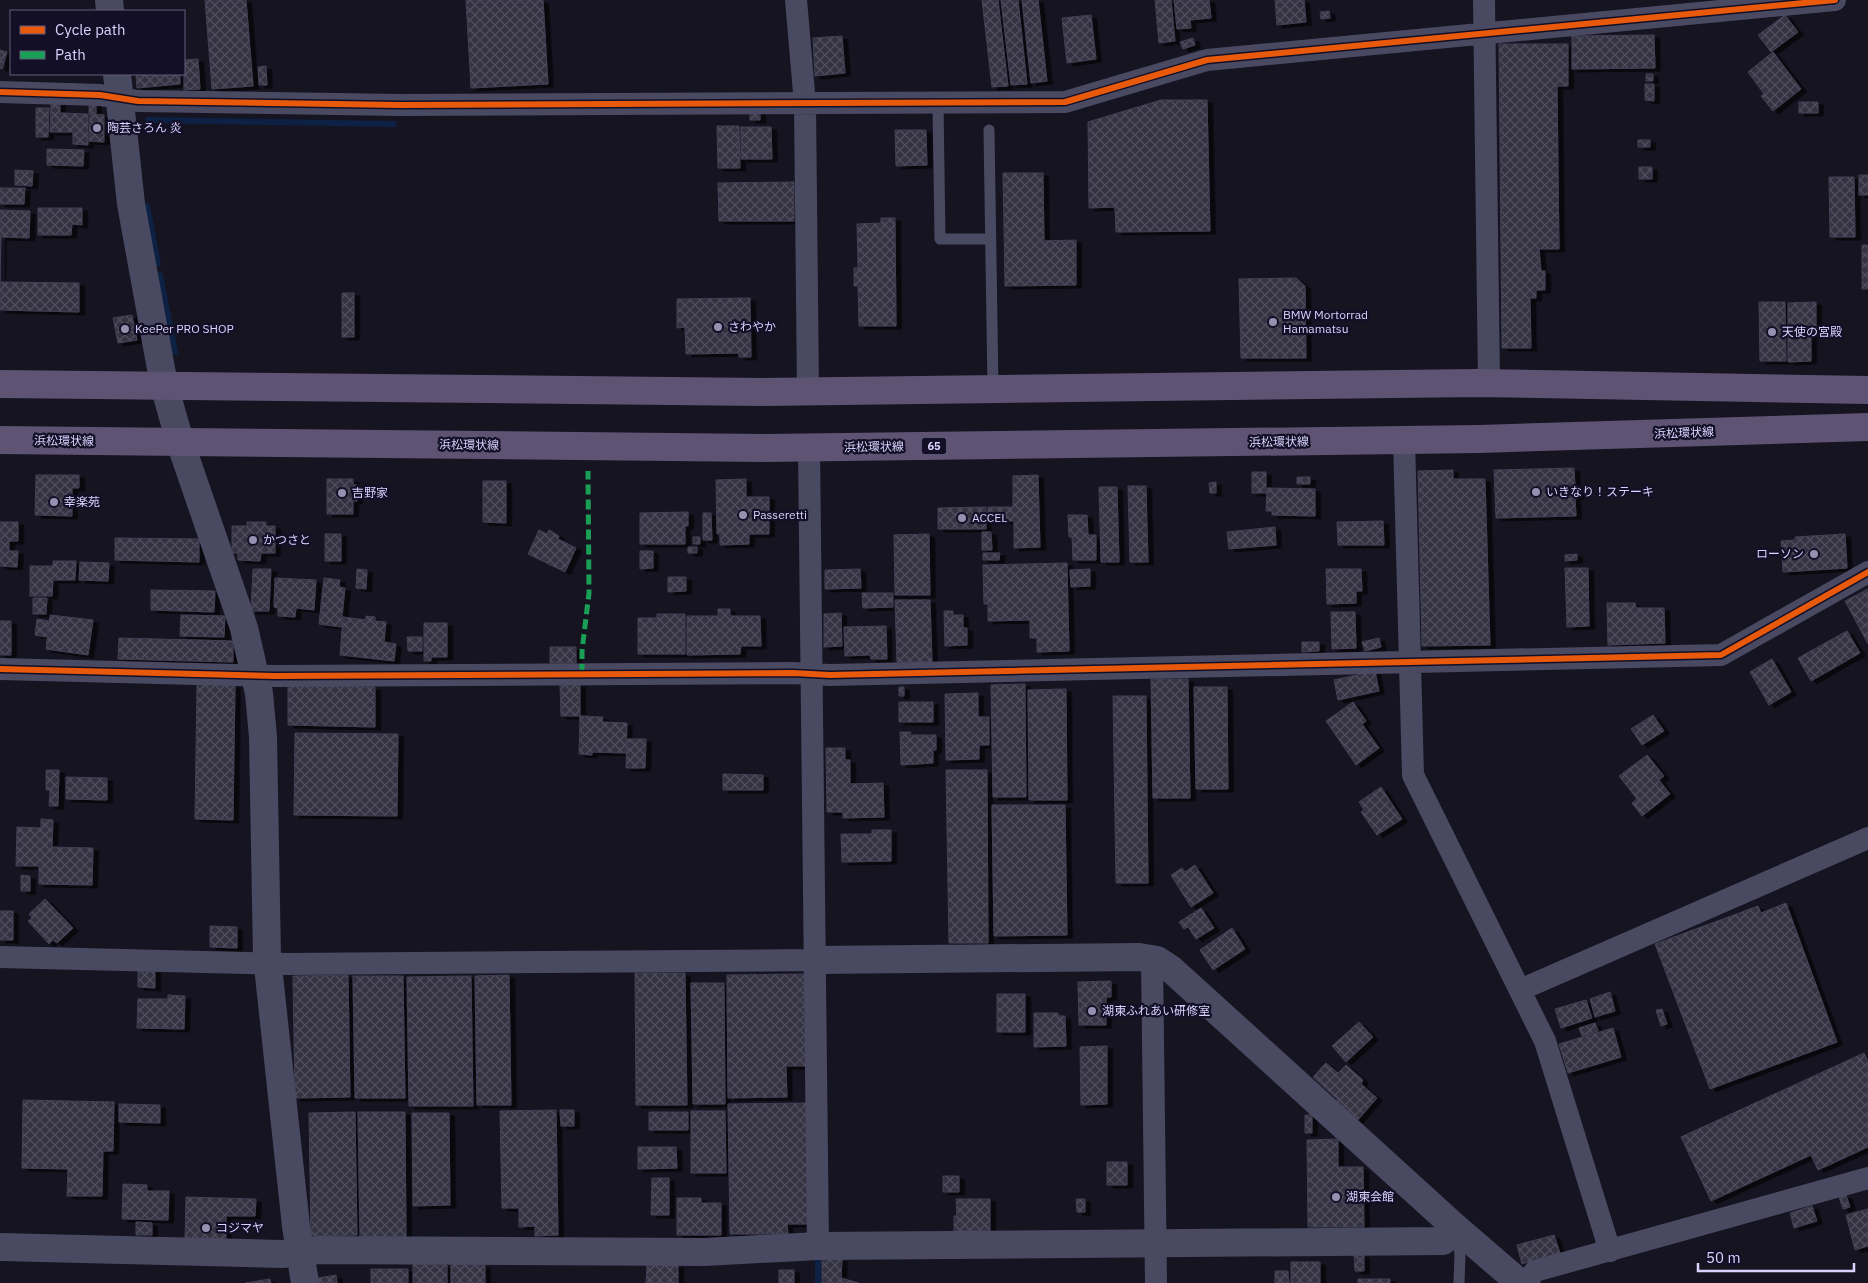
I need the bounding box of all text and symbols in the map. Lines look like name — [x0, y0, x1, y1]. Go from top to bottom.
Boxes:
legend — [10, 10, 185, 75]
text: Cycle path — [55, 20, 126, 39]
text: Path — [55, 45, 86, 64]
place label: 陶芸さろん 炎 — [107, 120, 182, 135]
marker: 陶芸さろん 炎 — [91, 122, 103, 134]
place label: BMW Mortorrad Hamamatsu — [1283, 307, 1368, 336]
marker: BMW Mortorrad Hamamatsu — [1267, 316, 1279, 328]
place label: さわやか — [728, 319, 776, 334]
place label: KeePer PRO SHOP — [135, 321, 234, 336]
marker: さわやか — [712, 321, 724, 333]
marker: KeePer PRO SHOP — [119, 323, 131, 335]
place label: 天使の宮殿 — [1782, 324, 1842, 339]
marker: 天使の宮殿 — [1766, 326, 1778, 338]
street label: 浜松環状線 — [1654, 424, 1714, 441]
street label: 浜松環状線 — [34, 432, 94, 449]
street label: 浜松環状線 — [1249, 433, 1309, 450]
street label: 浜松環状線 — [439, 436, 499, 453]
street label: 浜松環状線 — [844, 438, 904, 455]
road number: 65 — [922, 438, 946, 454]
place label: いきなり！ステーキ — [1546, 484, 1654, 499]
place label: 吉野家 — [352, 485, 388, 500]
marker: いきなり！ステーキ — [1530, 486, 1542, 498]
marker: 吉野家 — [336, 487, 348, 499]
place label: 幸楽苑 — [64, 494, 100, 509]
marker: 幸楽苑 — [48, 496, 60, 508]
place label: Passeretti — [753, 507, 807, 522]
marker: Passeretti — [737, 509, 749, 521]
place label: ACCEL — [972, 510, 1007, 525]
marker: ACCEL — [956, 512, 968, 524]
place label: かつさと — [263, 532, 311, 547]
marker: かつさと — [247, 534, 259, 546]
place label: ローソン — [1756, 546, 1804, 561]
marker: ローソン — [1808, 548, 1820, 560]
place label: 湖東ふれあい研修室 — [1102, 1003, 1210, 1018]
marker: 湖東ふれあい研修室 — [1086, 1005, 1098, 1017]
place label: 湖東会館 — [1346, 1189, 1394, 1204]
marker: 湖東会館 — [1330, 1191, 1342, 1203]
place label: コジマヤ — [216, 1220, 264, 1235]
marker: コジマヤ — [200, 1222, 212, 1234]
scale bar — [1698, 1240, 1854, 1272]
text: 50 m — [1706, 1248, 1741, 1267]

